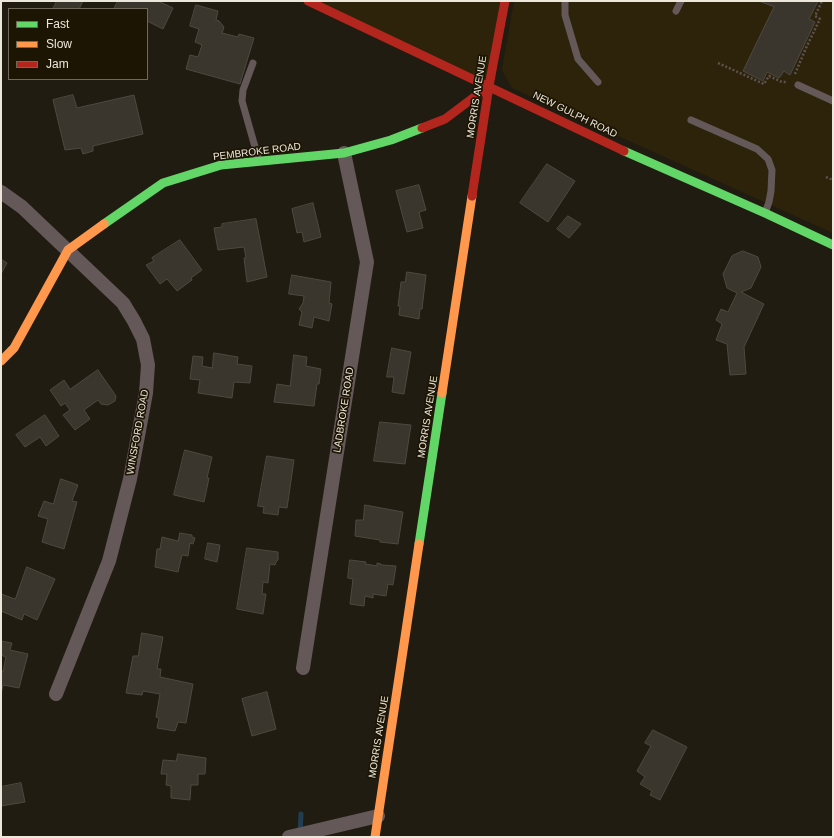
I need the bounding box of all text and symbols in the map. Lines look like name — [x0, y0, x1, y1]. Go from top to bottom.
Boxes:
legend — [8, 8, 148, 80]
text: Fast — [46, 17, 69, 31]
text: Slow — [46, 37, 72, 51]
street label: MORRIS AVENUE — [465, 55, 489, 139]
text: Jam — [46, 57, 69, 71]
street label: NEW GULPH ROAD — [531, 89, 619, 141]
street label: PEMBROKE ROAD — [212, 141, 302, 163]
street label: LADBROKE ROAD — [331, 367, 357, 453]
street label: MORRIS AVENUE — [416, 375, 440, 459]
street label: WINSFORD ROAD — [125, 389, 151, 475]
street label: MORRIS AVENUE — [367, 695, 391, 779]

